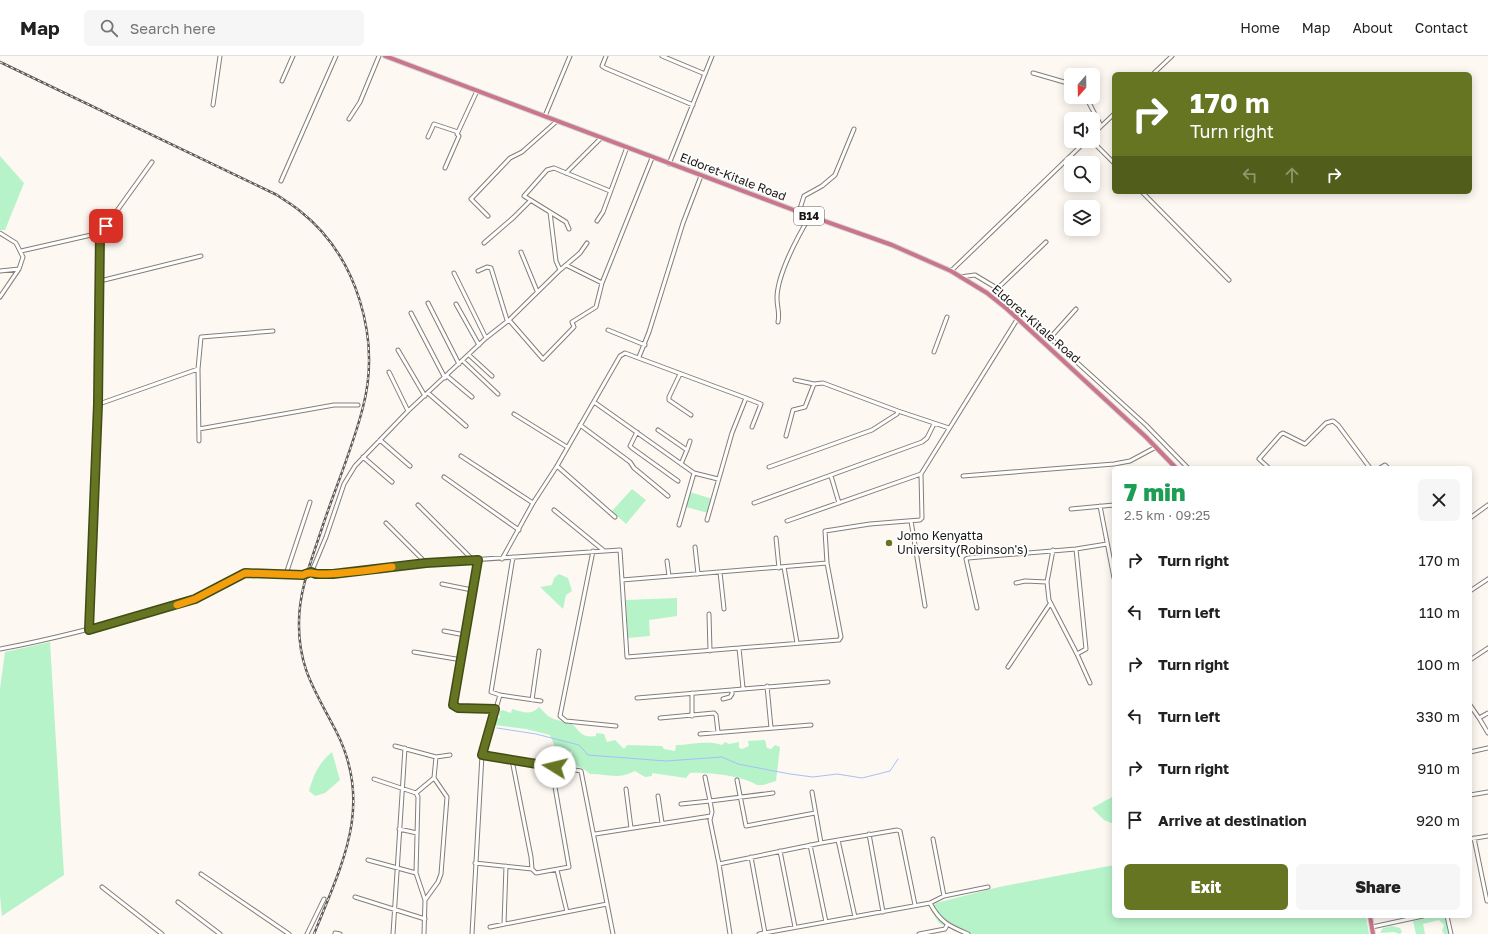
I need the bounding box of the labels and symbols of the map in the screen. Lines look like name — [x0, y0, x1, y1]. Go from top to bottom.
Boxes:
north arrow — [1064, 68, 1100, 104]
street label: Eldoret-Kitale Road — [678, 149, 788, 204]
road number: B14 — [794, 207, 824, 225]
pin — [89, 209, 123, 243]
street label: Eldoret-Kitale Road — [989, 281, 1084, 366]
place label: Jomo Kenyatta University(Robinson's) — [897, 528, 1028, 557]
marker: Jomo Kenyatta University(Robinson's) — [884, 538, 894, 548]
position arrow — [534, 746, 576, 788]

